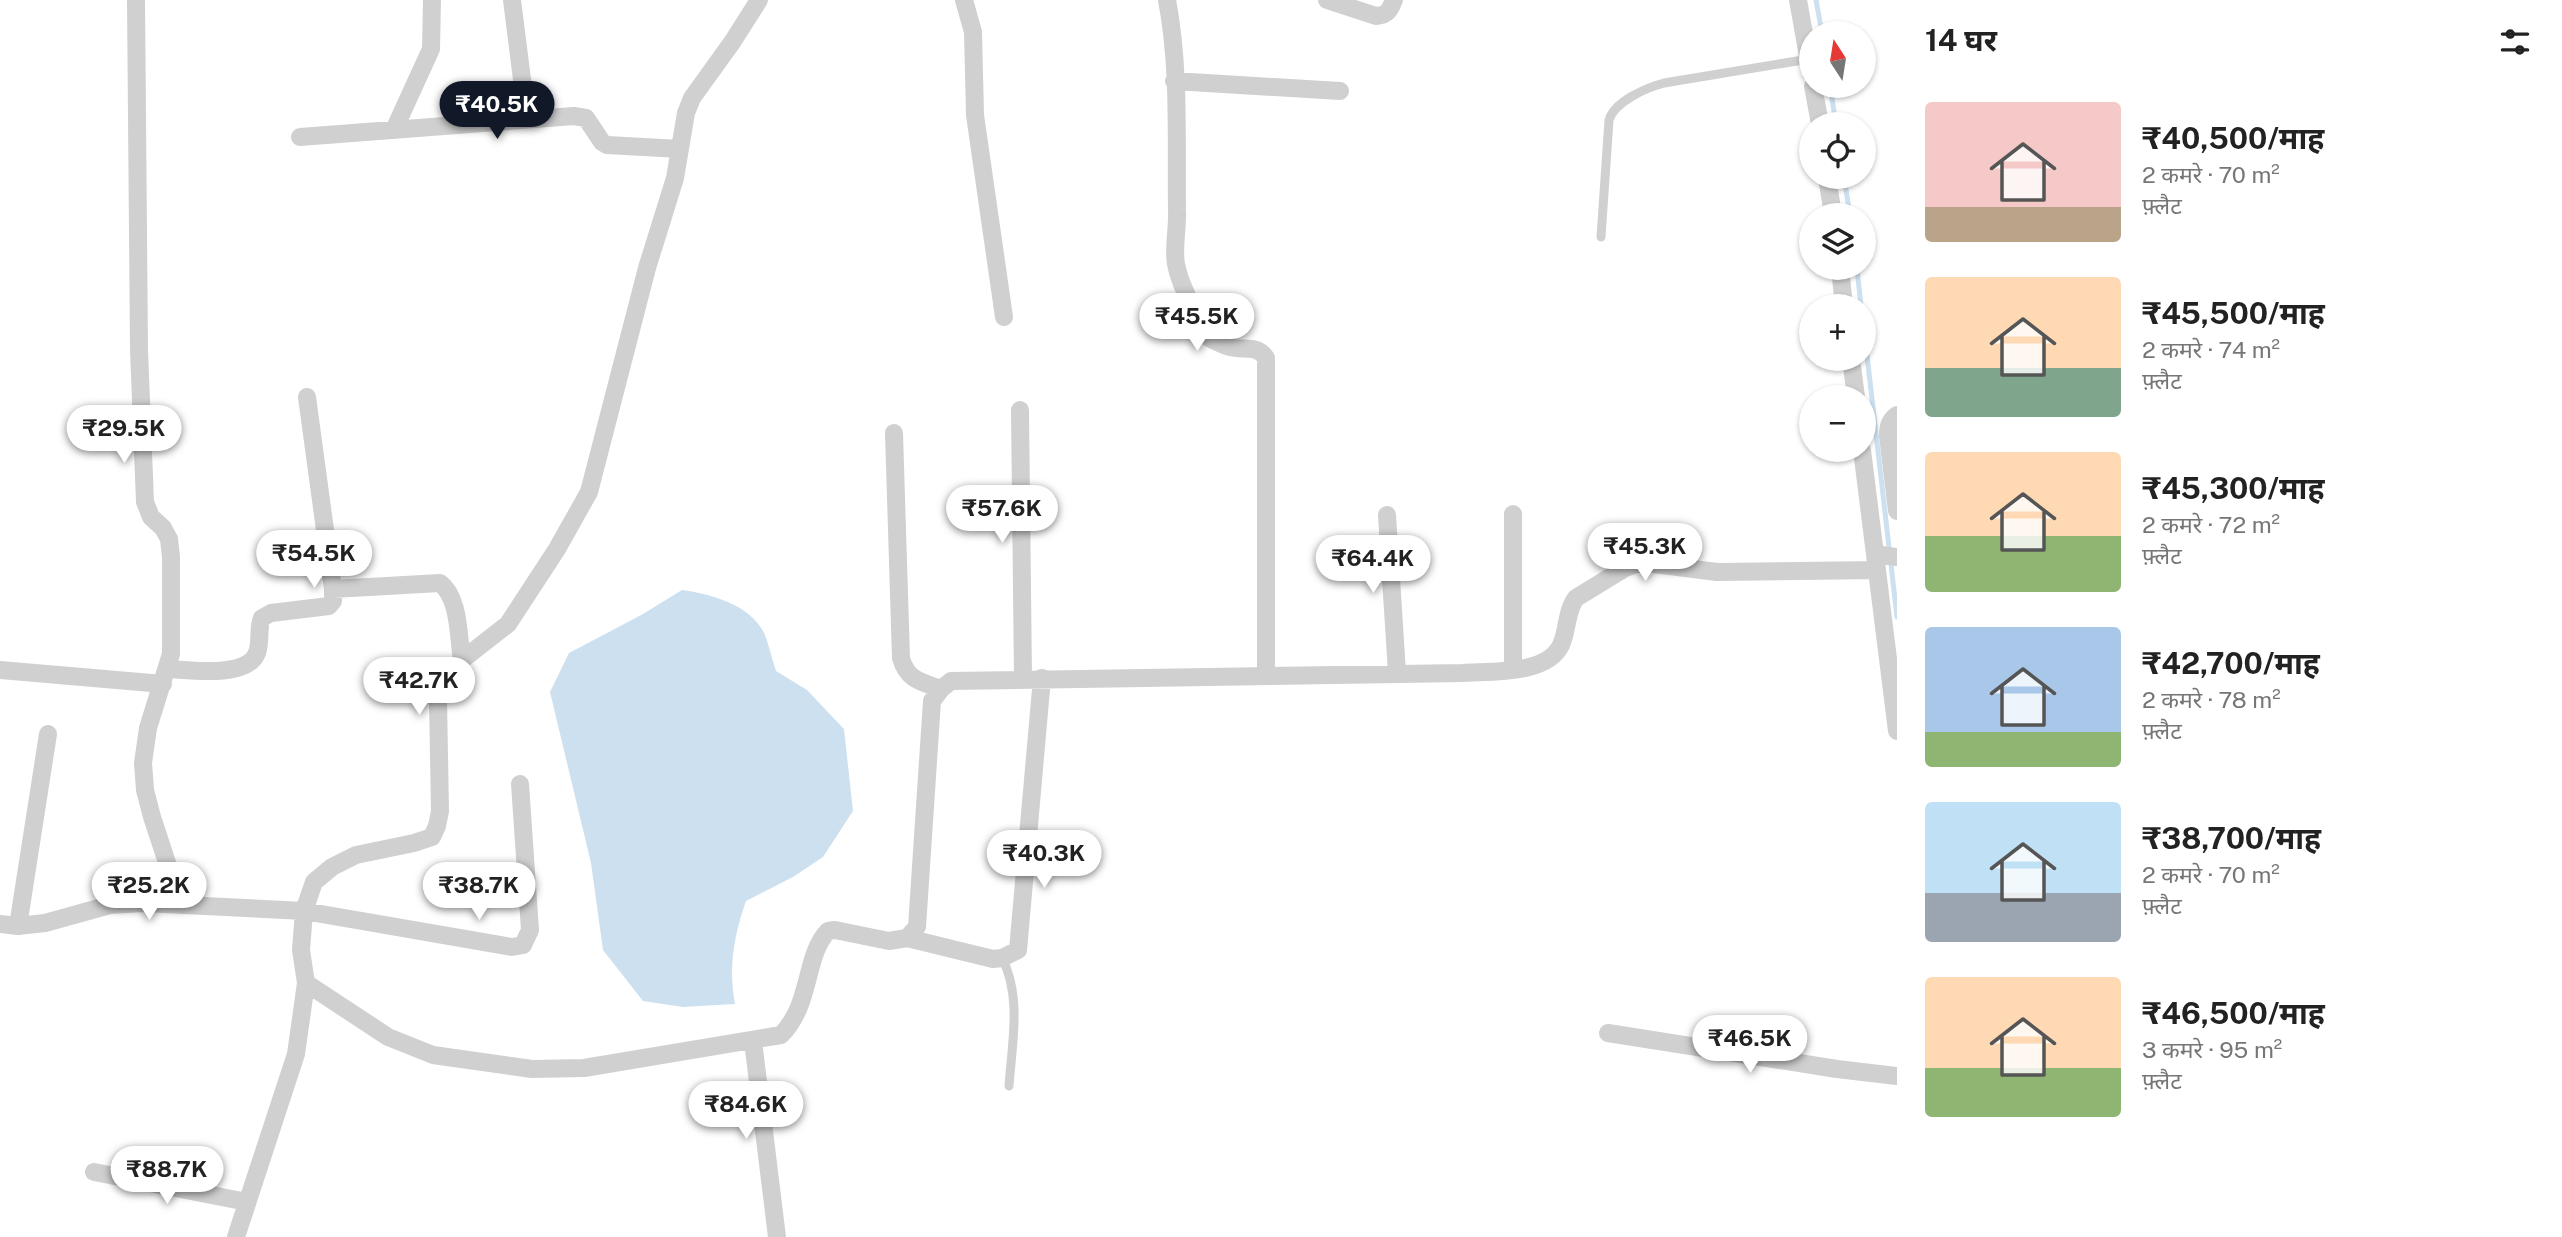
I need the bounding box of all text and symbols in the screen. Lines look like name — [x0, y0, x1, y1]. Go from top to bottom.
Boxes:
north arrow — [1799, 21, 1876, 98]
map controls — [1799, 21, 1876, 462]
text: 14 घर — [1925, 22, 1997, 58]
icon: filters — [2496, 23, 2534, 61]
pin: ₹40.5K — [440, 82, 554, 141]
text: ₹40.5K — [456, 90, 538, 117]
button: locate — [1799, 112, 1876, 189]
text: ₹40,500/माह — [2142, 120, 2324, 156]
icon: home — [1981, 130, 2065, 214]
text: 2 कमरे · 70 m² — [2142, 161, 2280, 188]
text: फ़्लैट — [2142, 192, 2182, 219]
button: layers — [1799, 203, 1876, 280]
pin: ₹45.5K — [1140, 294, 1254, 353]
button: + — [1799, 294, 1876, 371]
text: ₹45,500/माह — [2142, 295, 2325, 331]
text: ₹45.5K — [1155, 302, 1239, 329]
icon: home — [1981, 305, 2065, 389]
text: 2 कमरे · 74 m² — [2142, 336, 2280, 363]
text: फ़्लैट — [2142, 367, 2182, 394]
button: − — [1799, 385, 1876, 462]
pin: ₹29.5K — [67, 406, 181, 465]
text: ₹29.5K — [83, 414, 165, 441]
text: ₹45,300/माह — [2142, 470, 2324, 506]
icon: home — [1981, 480, 2065, 564]
pin: ₹57.6K — [945, 486, 1059, 545]
text: ₹57.6K — [962, 494, 1042, 521]
text: 2 कमरे · 72 m² — [2142, 511, 2280, 538]
pin: ₹45.3K — [1588, 524, 1702, 583]
pin: ₹54.5K — [257, 530, 371, 590]
text: ₹45.3K — [1603, 532, 1687, 559]
pin: ₹64.4K — [1316, 536, 1430, 595]
text: ₹54.5K — [272, 539, 356, 566]
text: फ़्लैट — [2142, 542, 2182, 569]
text: ₹64.4K — [1332, 544, 1414, 571]
text: ₹42,700/माह — [2142, 645, 2320, 681]
icon: home — [1981, 655, 2065, 739]
pin: ₹42.7K — [362, 658, 476, 717]
text: ₹42.7K — [379, 666, 459, 693]
text: 2 कमरे · 78 m² — [2142, 686, 2281, 713]
text: फ़्लैट — [2142, 717, 2182, 744]
text: ₹38,700/माह — [2142, 820, 2321, 856]
pin: ₹40.3K — [987, 830, 1101, 890]
icon: home — [1981, 830, 2065, 914]
text: ₹40.3K — [1003, 839, 1085, 866]
text: 2 कमरे · 70 m² — [2142, 861, 2280, 888]
pin: ₹25.2K — [92, 862, 206, 922]
pin: ₹38.7K — [422, 862, 536, 922]
text: ₹25.2K — [108, 871, 190, 898]
text: ₹38.7K — [439, 871, 519, 898]
text: फ़्लैट — [2142, 892, 2182, 919]
text: ₹46,500/माह — [2142, 995, 2325, 1031]
icon: home — [1981, 1005, 2065, 1089]
pin: ₹46.5K — [1693, 1016, 1807, 1075]
text: ₹46.5K — [1708, 1024, 1792, 1051]
text: 3 कमरे · 95 m² — [2142, 1036, 2282, 1063]
text: फ़्लैट — [2142, 1067, 2182, 1094]
pin: ₹84.6K — [689, 1082, 803, 1141]
text: ₹84.6K — [704, 1090, 788, 1117]
pin: ₹88.7K — [110, 1146, 224, 1206]
text: ₹88.7K — [127, 1155, 207, 1182]

